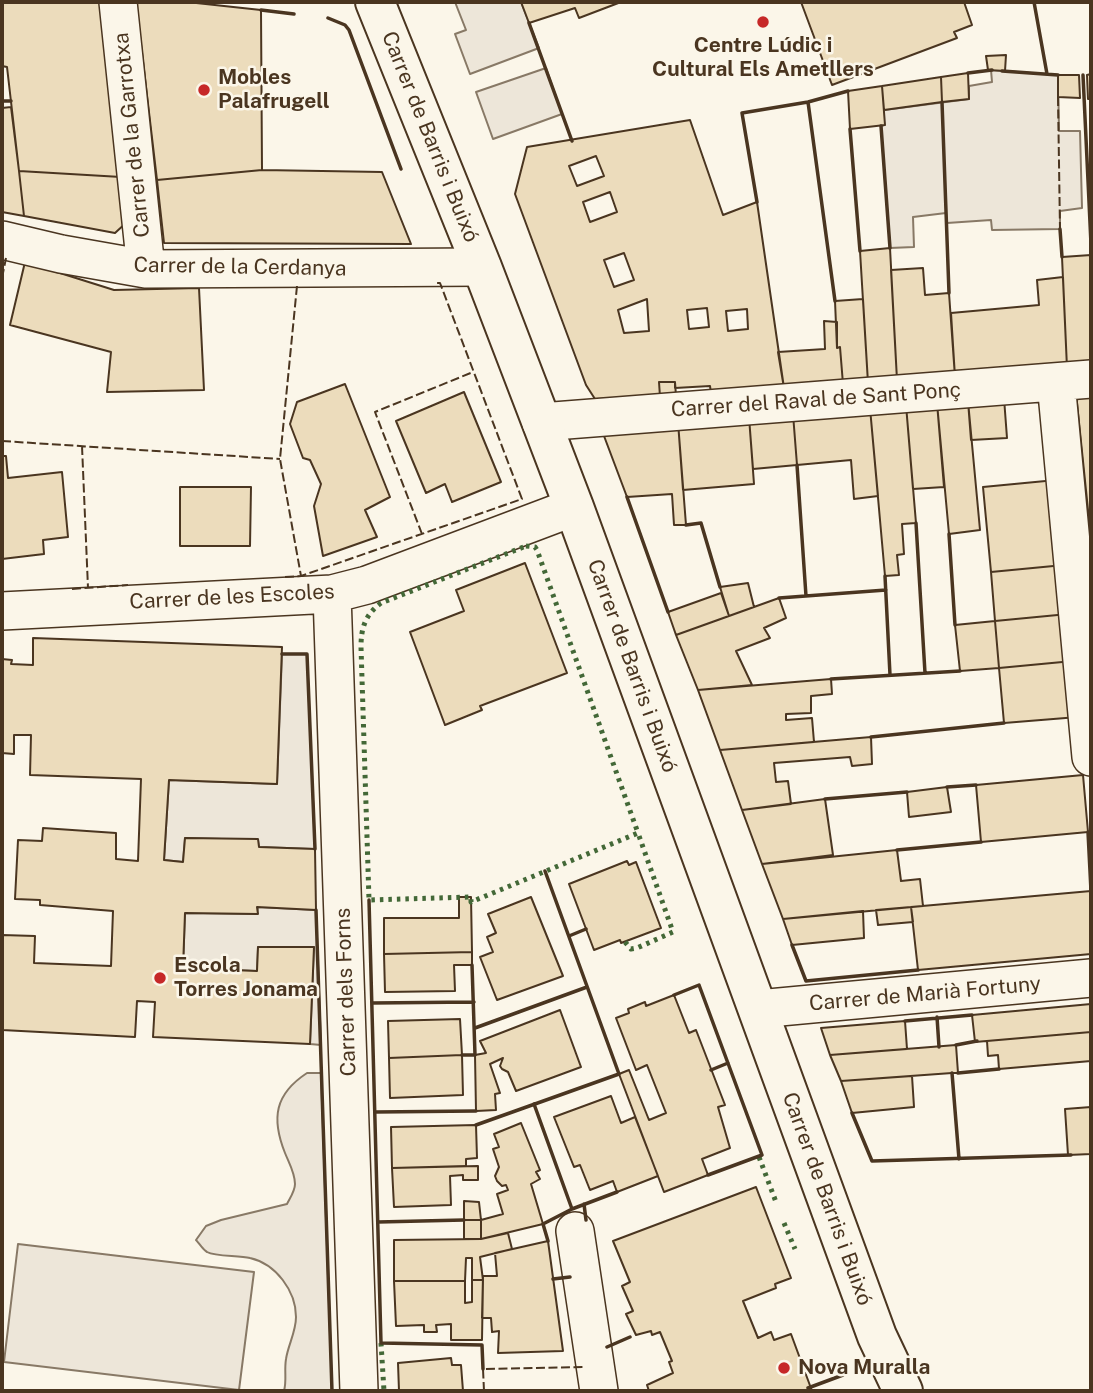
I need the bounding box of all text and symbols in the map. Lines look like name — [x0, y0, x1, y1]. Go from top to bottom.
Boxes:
marker: Centre Lúdic i Cultural Els Ametllers — [755, 14, 771, 30]
street label: Carrer de Barris i Buixó — [376, 28, 484, 246]
street label: Carrer de la Garrotxa — [109, 31, 155, 239]
place label: Centre Lúdic i Cultural Els Ametllers — [652, 33, 874, 83]
place label: Mobles Palafrugell — [218, 65, 330, 115]
marker: Mobles Palafrugell — [196, 82, 212, 98]
street label: Carrer de la Cerdanya — [133, 253, 347, 281]
street label: Carrer del Raval de Sant Ponç — [670, 377, 962, 423]
street label: Carrer de Barris i Buixó — [582, 556, 682, 776]
street label: Carrer de les Escoles — [129, 579, 335, 615]
street label: Carrer dels Forns — [330, 907, 362, 1077]
place label: Escola Torres Jonama — [174, 953, 318, 1003]
marker: Escola Torres Jonama — [152, 970, 168, 986]
street label: Carrer de Marià Fortuny — [808, 971, 1042, 1017]
street label: Carrer de Barris i Buixó — [777, 1089, 877, 1309]
place label: Nova Muralla — [798, 1355, 931, 1381]
marker: Nova Muralla — [776, 1360, 792, 1376]

